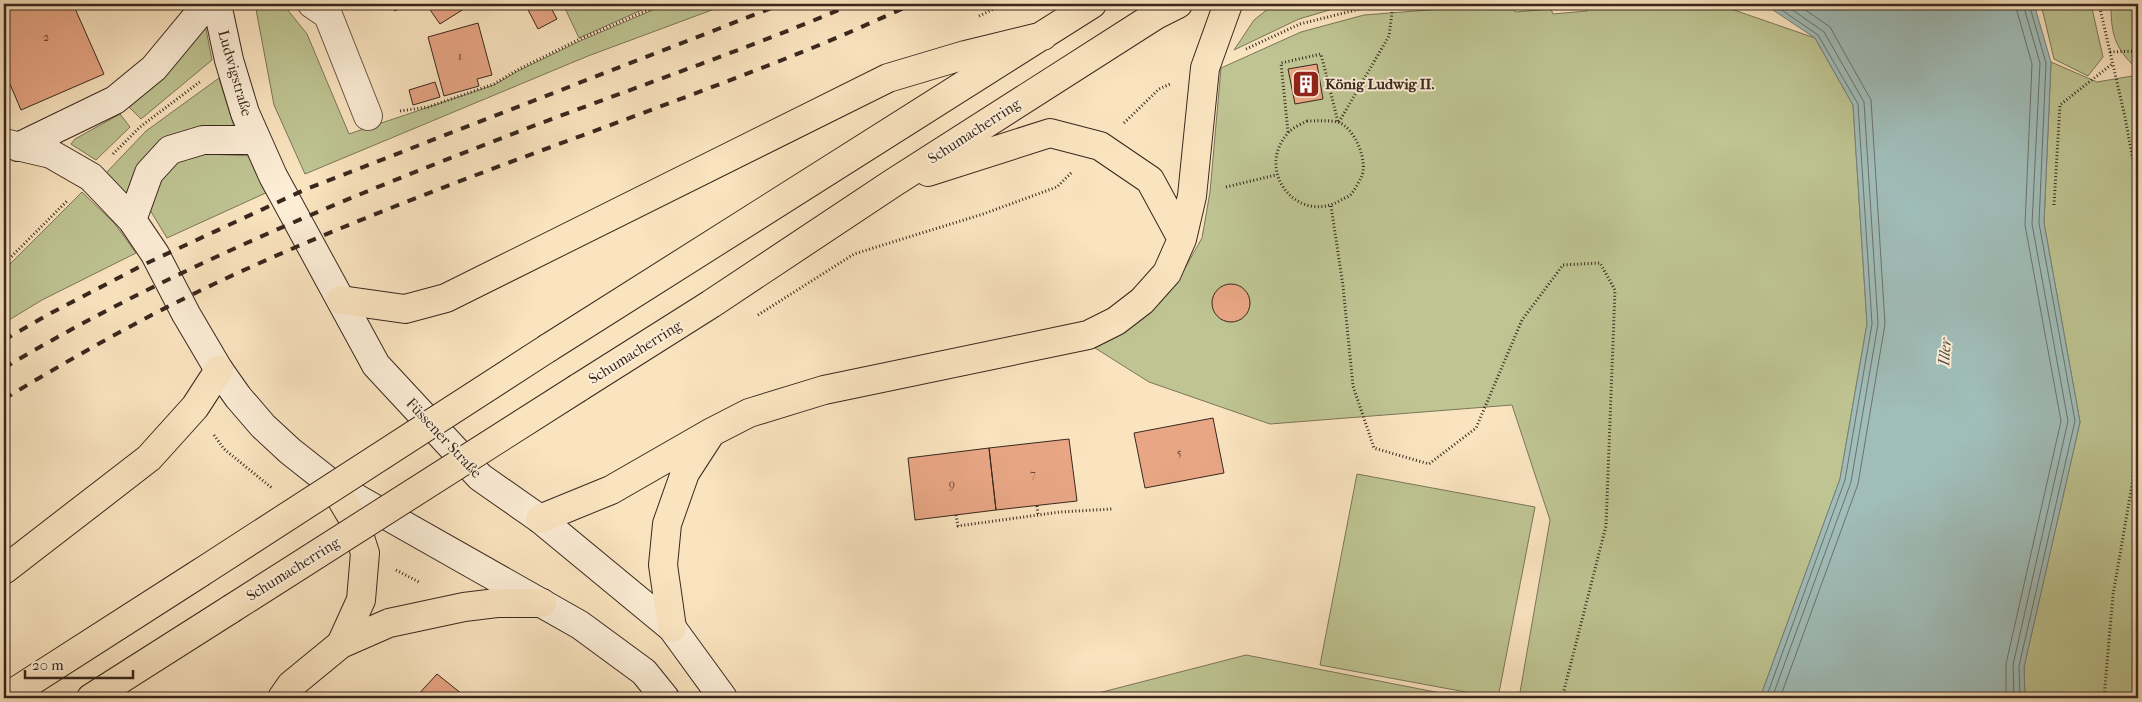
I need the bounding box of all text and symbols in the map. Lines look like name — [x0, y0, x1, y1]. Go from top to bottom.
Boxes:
street label: Ludwigstraße — [214, 28, 256, 119]
house number: 2 — [43, 30, 49, 44]
house number: 1 — [458, 49, 462, 63]
building icon: König Ludwig II. — [1291, 69, 1321, 99]
place label: König Ludwig II. — [1325, 75, 1434, 93]
street label: Schumacherring — [924, 94, 1024, 168]
street label: Schumacherring — [585, 316, 686, 388]
water label: Iller — [1934, 336, 1955, 368]
street label: Füssener Straße — [402, 394, 486, 482]
house number: 5 — [1176, 446, 1182, 460]
house number: 7 — [1030, 467, 1036, 481]
house number: 9 — [949, 477, 955, 491]
street label: Schumacherring — [243, 533, 344, 605]
scale bar — [25, 647, 132, 679]
text: 20 m — [32, 656, 64, 674]

